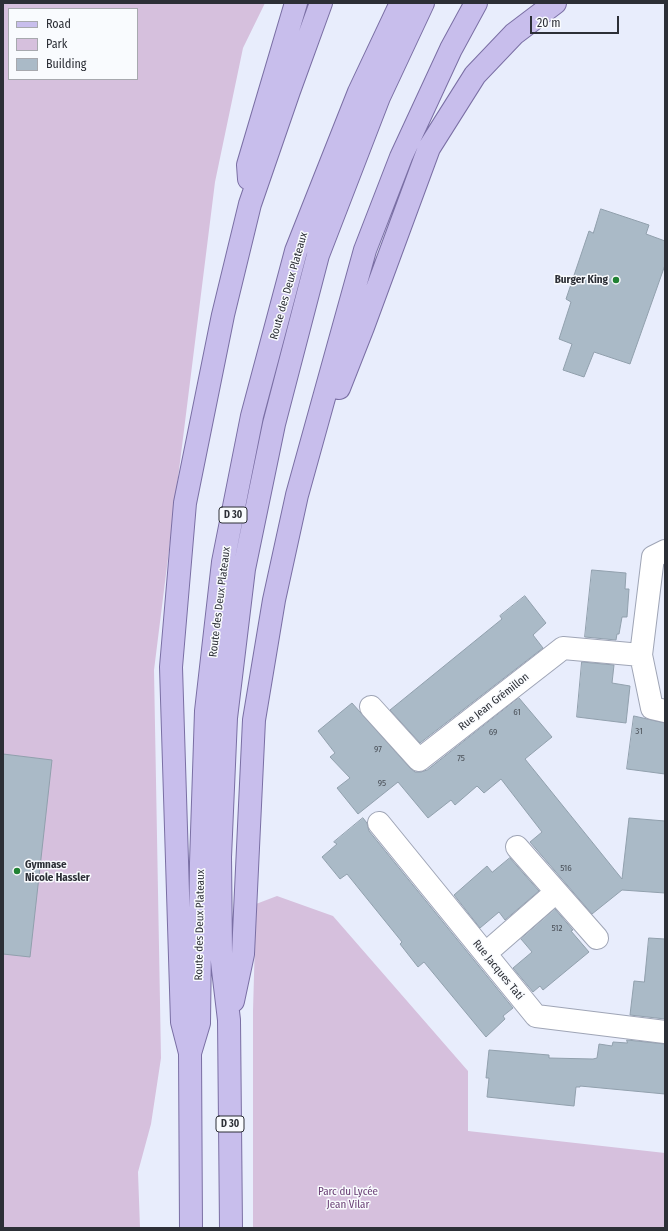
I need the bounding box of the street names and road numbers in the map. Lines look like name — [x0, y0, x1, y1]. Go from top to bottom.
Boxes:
street label: Route des Deux Plateaux — [267, 231, 311, 341]
road number: D 30 — [219, 507, 247, 523]
street label: Route des Deux Plateaux — [207, 546, 233, 658]
street label: Rue Jean Grémillon — [456, 670, 532, 734]
street label: Route des Deux Plateaux — [192, 869, 208, 981]
street label: Rue Jacques Tati — [470, 937, 526, 1003]
road number: D 30 — [216, 1116, 244, 1132]

